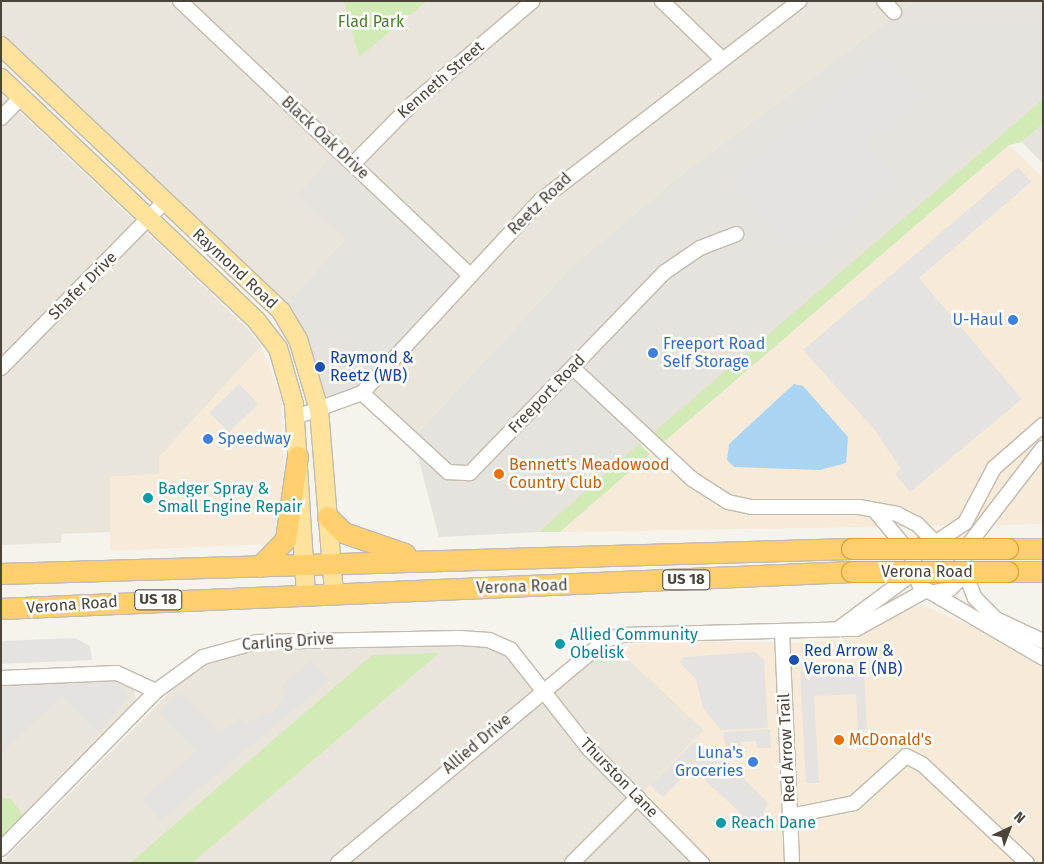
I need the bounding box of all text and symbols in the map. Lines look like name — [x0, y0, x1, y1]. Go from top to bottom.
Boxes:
park label: Flad Park — [338, 12, 404, 32]
street label: Kenneth Street — [394, 37, 488, 123]
street label: Black Oak Drive — [277, 93, 373, 183]
street label: Reetz Road — [504, 169, 576, 239]
street label: Raymond Road — [189, 225, 281, 313]
street label: Shafer Drive — [45, 248, 121, 324]
place label: U-Haul — [952, 310, 1003, 330]
marker: U-Haul — [1007, 314, 1019, 326]
place label: Freeport Road Self Storage — [663, 334, 765, 372]
marker: Freeport Road Self Storage — [647, 347, 659, 359]
place label: Raymond & Reetz (WB) — [330, 348, 414, 386]
street label: Freeport Road — [505, 351, 589, 437]
marker: Raymond & Reetz (WB) — [314, 361, 326, 373]
place label: Speedway — [218, 429, 291, 449]
marker: Speedway — [202, 433, 214, 445]
place label: Bennett's Meadowood Country Club — [509, 455, 670, 493]
marker: Bennett's Meadowood Country Club — [493, 468, 505, 480]
place label: Badger Spray & Small Engine Repair — [158, 479, 302, 517]
marker: Badger Spray & Small Engine Repair — [142, 492, 154, 504]
street label: Verona Road — [881, 562, 973, 582]
road number: US 18 — [662, 568, 710, 592]
street label: Verona Road — [476, 576, 568, 598]
road number: US 18 — [134, 588, 182, 612]
street label: Verona Road — [26, 592, 118, 618]
place label: Allied Community Obelisk — [570, 625, 698, 663]
street label: Carling Drive — [241, 629, 335, 655]
marker: Allied Community Obelisk — [554, 638, 566, 650]
place label: Red Arrow & Verona E (NB) — [804, 641, 902, 679]
marker: Red Arrow & Verona E (NB) — [788, 654, 800, 666]
street label: Red Arrow Trail — [775, 693, 799, 803]
street label: Allied Drive — [439, 710, 515, 778]
place label: McDonald's — [849, 730, 932, 750]
street label: Thurston Lane — [576, 734, 662, 822]
marker: McDonald's — [833, 734, 845, 746]
place label: Luna's Groceries — [675, 743, 743, 781]
marker: Luna's Groceries — [747, 756, 759, 768]
north arrow — [984, 804, 1034, 854]
text: N — [1010, 808, 1029, 827]
place label: Reach Dane — [731, 813, 816, 833]
marker: Reach Dane — [715, 817, 727, 829]

